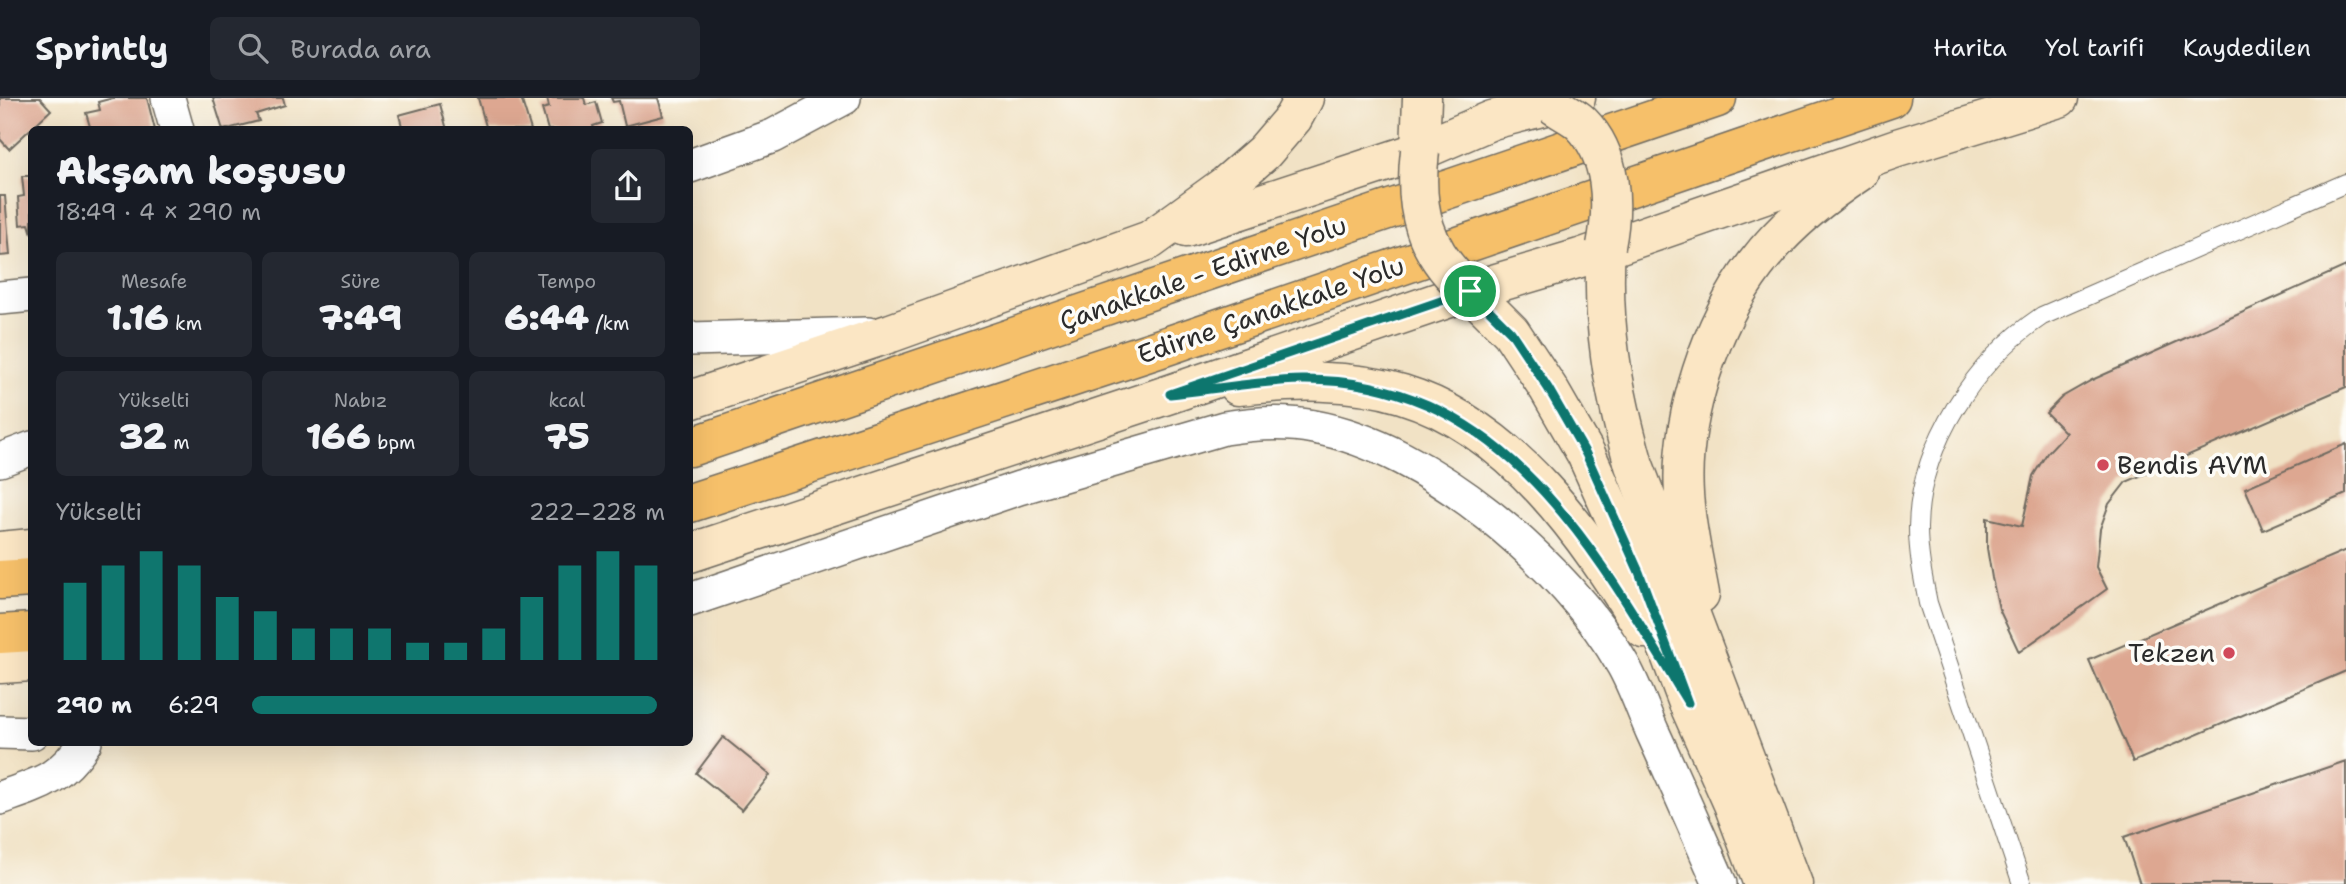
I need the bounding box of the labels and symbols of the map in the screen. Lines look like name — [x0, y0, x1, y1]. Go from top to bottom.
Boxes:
street label: Çanakkale - Edirne Yolu — [1055, 207, 1351, 338]
street label: Edirne Çanakkale Yolu — [1133, 247, 1409, 372]
pin — [1440, 261, 1500, 321]
place label: Bendis AVM — [2117, 447, 2267, 482]
marker: Bendis AVM — [2095, 457, 2111, 473]
place label: Tekzen — [2128, 635, 2215, 670]
marker: Tekzen — [2221, 645, 2237, 661]

